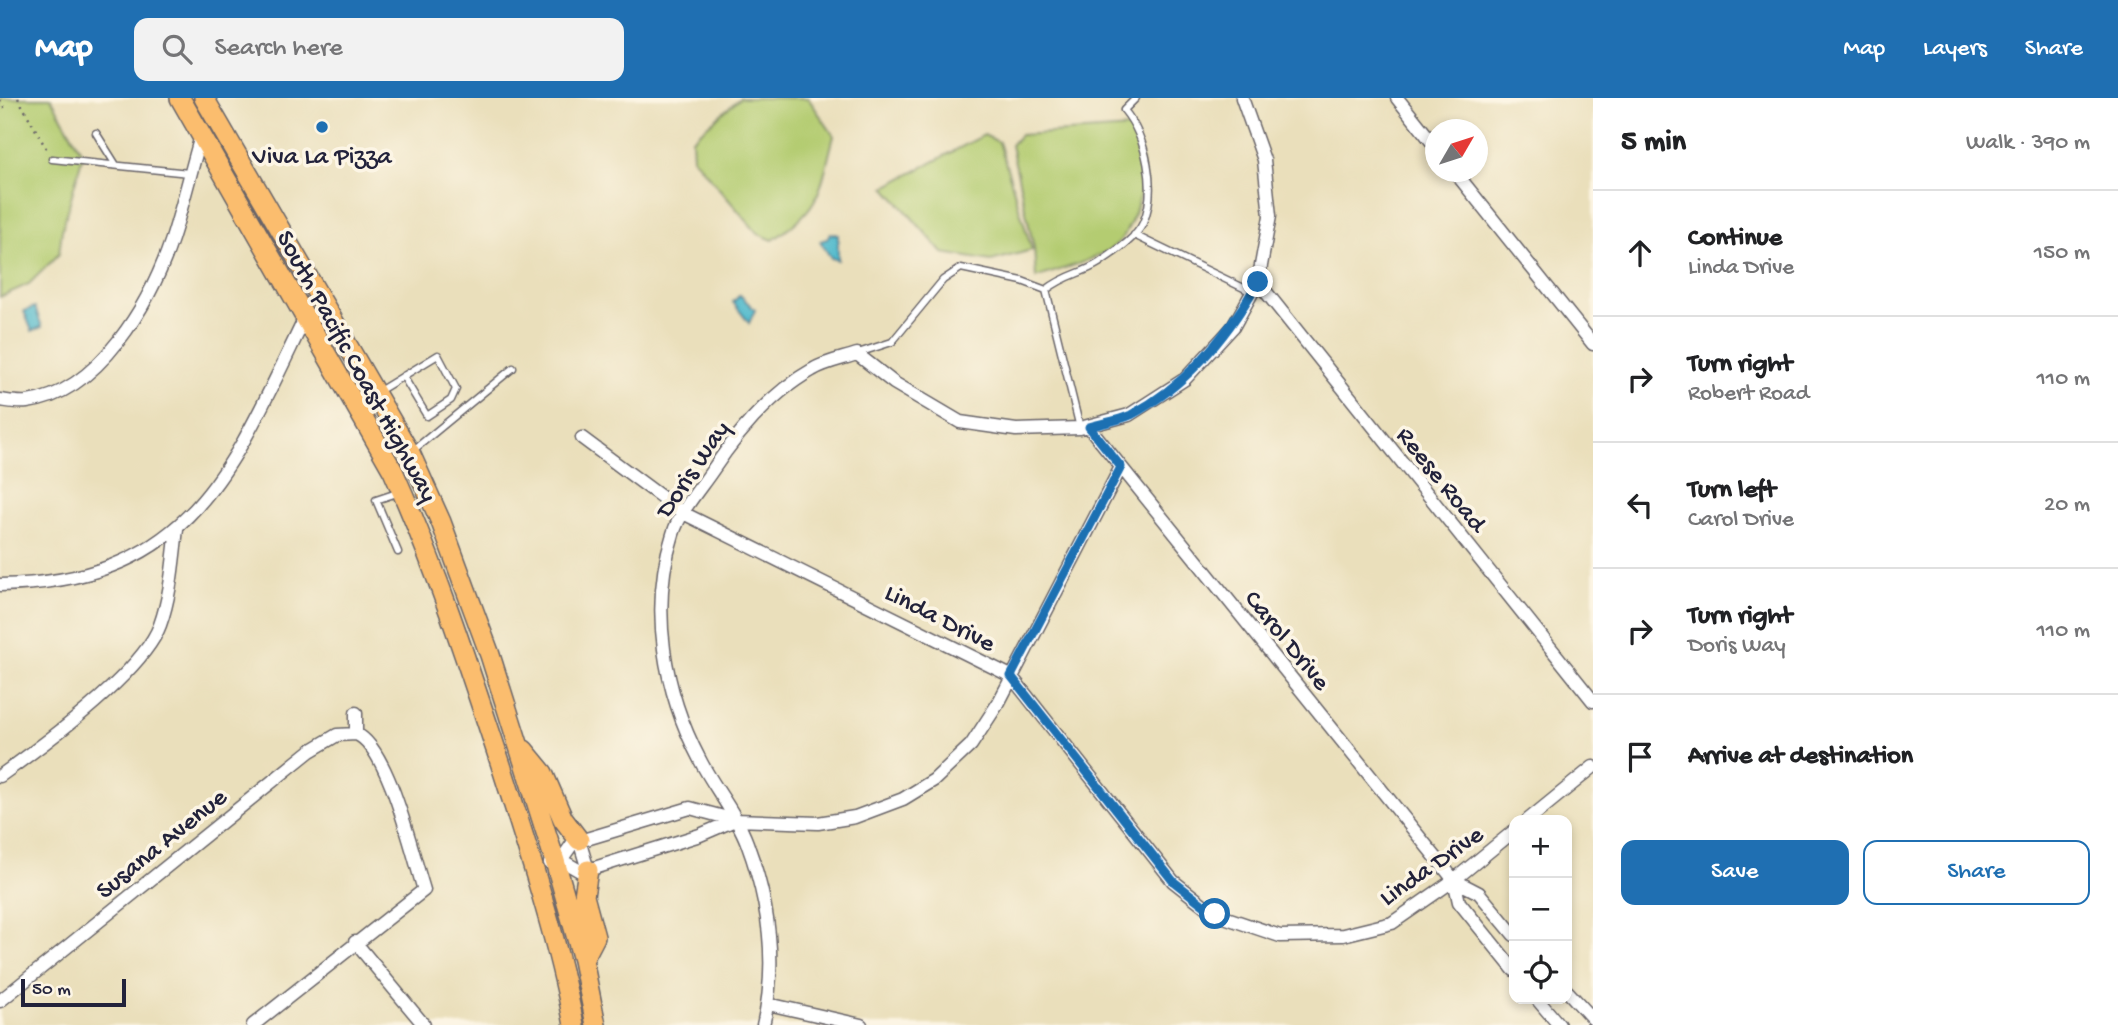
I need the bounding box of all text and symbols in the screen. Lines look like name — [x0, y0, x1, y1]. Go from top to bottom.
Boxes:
search box — [134, 18, 624, 81]
text: Map — [35, 30, 92, 68]
icon: search — [158, 30, 196, 68]
text: Search here — [214, 34, 343, 65]
text: Map — [1843, 35, 1885, 64]
text: Layers — [1923, 35, 1987, 64]
text: Share — [2025, 35, 2083, 64]
marker: Viva La Pizza — [314, 119, 330, 135]
north arrow — [1425, 119, 1488, 182]
text: 5 min — [1621, 126, 1686, 161]
text: Walk · 390 m — [1966, 130, 2090, 157]
place label: Viva La Pizza — [251, 143, 393, 174]
text: Continue — [1688, 224, 1782, 255]
street label: South Pacific Coast Highway — [267, 226, 443, 508]
icon: ahead — [1621, 234, 1659, 272]
text: 150 m — [2034, 240, 2090, 267]
text: Linda Drive — [1688, 255, 1794, 282]
route end — [1242, 266, 1273, 297]
text: Turn right — [1688, 350, 1792, 381]
icon: right — [1621, 360, 1659, 398]
text: 110 m — [2037, 366, 2090, 393]
text: Robert Road — [1688, 381, 1809, 408]
street label: Doris Way — [650, 416, 739, 527]
street label: Reese Road — [1388, 422, 1492, 541]
text: Turn left — [1688, 476, 1776, 507]
icon: left — [1621, 486, 1659, 524]
text: 20 m — [2044, 492, 2090, 519]
text: Carol Drive — [1688, 507, 1794, 534]
street label: Linda Drive — [878, 579, 1000, 661]
street label: Carol Drive — [1236, 586, 1336, 699]
text: Turn right — [1688, 602, 1792, 633]
icon: right — [1621, 612, 1659, 650]
text: 110 m — [2037, 618, 2090, 645]
text: Doris Way — [1688, 633, 1786, 660]
icon: arrive — [1621, 738, 1659, 776]
text: Arrive at destination — [1688, 742, 1913, 773]
street label: Susana Avenue — [91, 783, 235, 908]
map controls — [1509, 815, 1572, 1004]
button: + — [1509, 815, 1572, 878]
street label: Linda Drive — [1375, 820, 1491, 915]
button: Save — [1621, 840, 1849, 905]
button: Share — [1863, 840, 2090, 905]
button: − — [1509, 878, 1572, 941]
route start — [1199, 898, 1230, 929]
button: locate — [1509, 941, 1572, 1004]
scale bar — [21, 976, 126, 1008]
text: 50 m — [32, 979, 71, 1002]

